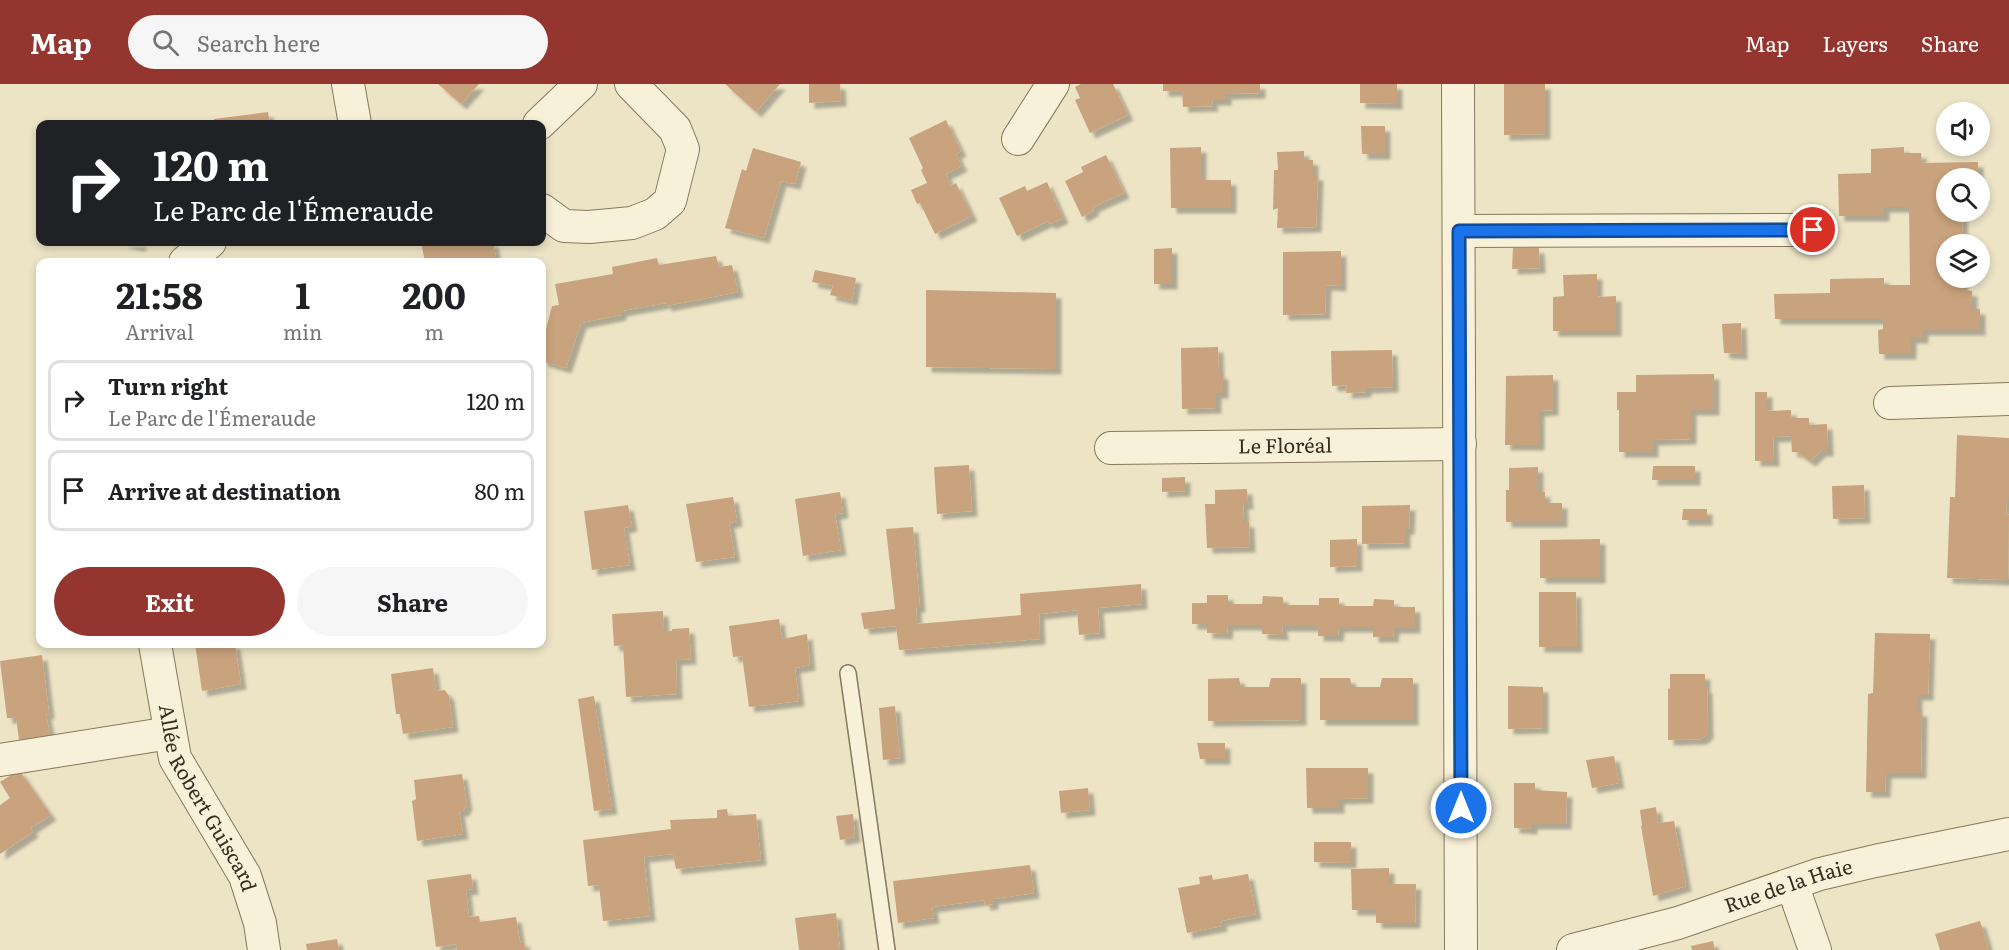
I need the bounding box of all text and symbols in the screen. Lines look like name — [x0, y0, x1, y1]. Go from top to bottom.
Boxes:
search box — [128, 15, 548, 69]
text: Map — [30, 21, 92, 63]
icon: search — [149, 26, 182, 59]
text: Search here — [197, 26, 320, 59]
text: Map — [1745, 27, 1790, 58]
text: Layers — [1823, 27, 1888, 58]
text: Share — [1921, 27, 1979, 58]
map controls — [1936, 102, 1990, 288]
button: sound — [1936, 102, 1990, 156]
text: 120 m — [153, 132, 269, 194]
icon: right — [54, 144, 132, 222]
button: search — [1936, 168, 1990, 222]
text: Le Parc de l'Émeraude — [153, 189, 434, 229]
pin — [1787, 204, 1838, 255]
icon: arrive — [1796, 213, 1829, 246]
button: layers — [1936, 234, 1990, 288]
text: 21:58 — [116, 267, 203, 320]
text: 1 — [295, 267, 310, 320]
text: 200 — [402, 267, 466, 320]
text: Arrival — [125, 316, 194, 346]
text: min — [283, 316, 322, 346]
text: m — [424, 316, 444, 346]
text: Turn right — [108, 369, 228, 402]
icon: right — [57, 384, 90, 417]
text: 120 m — [466, 384, 525, 417]
text: Le Parc de l'Émeraude — [108, 402, 316, 432]
street label: Le Floréal — [1238, 428, 1333, 460]
icon: arrive — [57, 474, 90, 507]
text: Arrive at destination — [108, 474, 341, 507]
text: 80 m — [474, 474, 525, 507]
button: Exit — [54, 567, 285, 636]
button: Share — [297, 567, 528, 636]
street label: Allée Robert Guiscard — [153, 702, 266, 895]
position arrow — [1429, 776, 1493, 840]
street label: Rue de la Haie — [1720, 850, 1855, 919]

